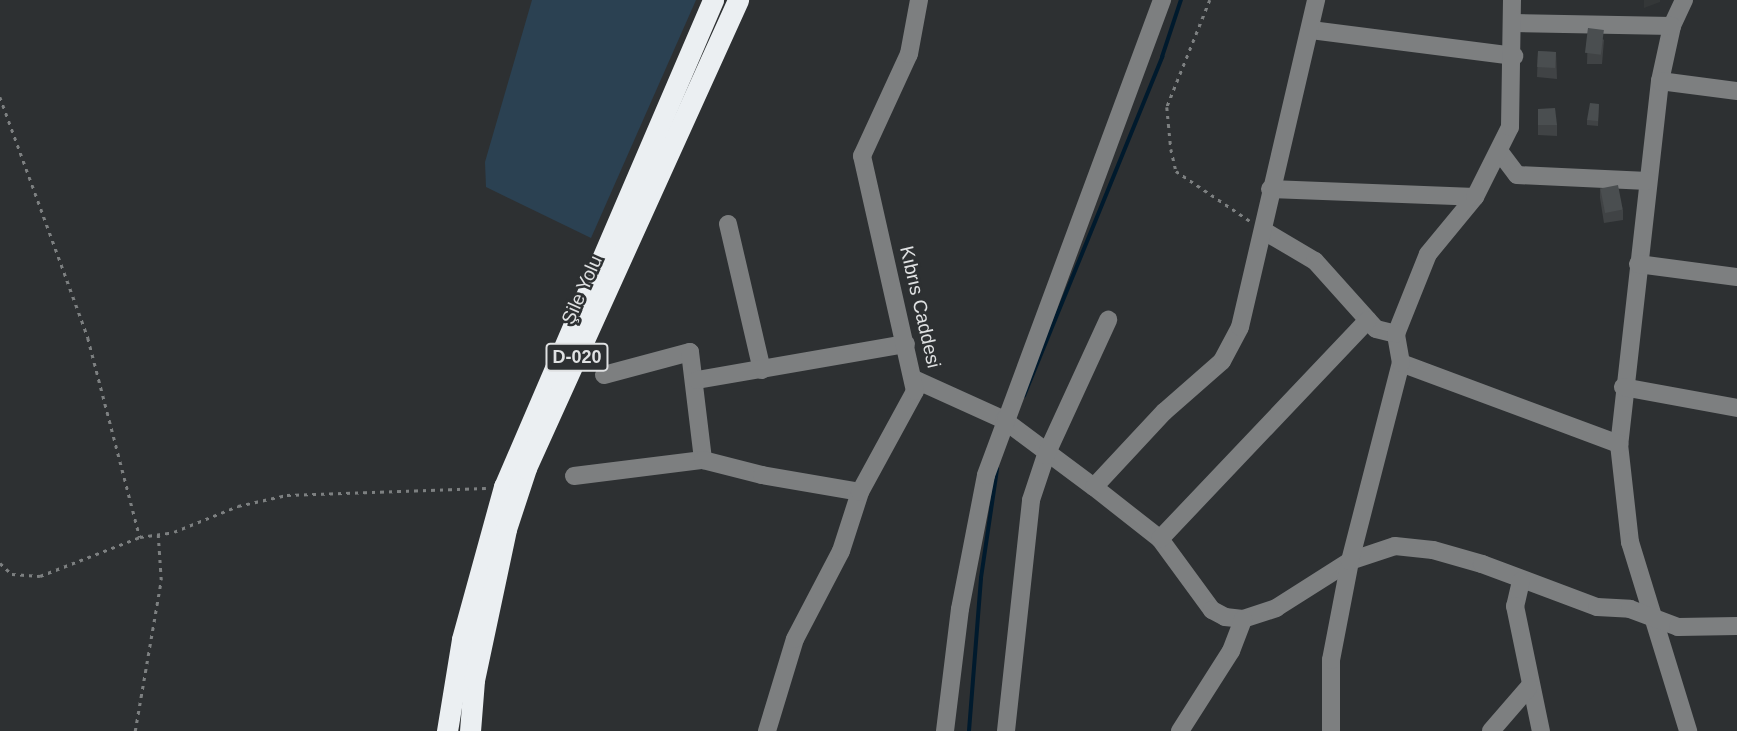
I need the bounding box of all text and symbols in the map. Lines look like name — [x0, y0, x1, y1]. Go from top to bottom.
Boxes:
street label: Kıbrıs Caddesi — [895, 244, 945, 370]
street label: Şile Yolu — [557, 252, 607, 328]
road number: D-020 — [544, 342, 610, 372]

